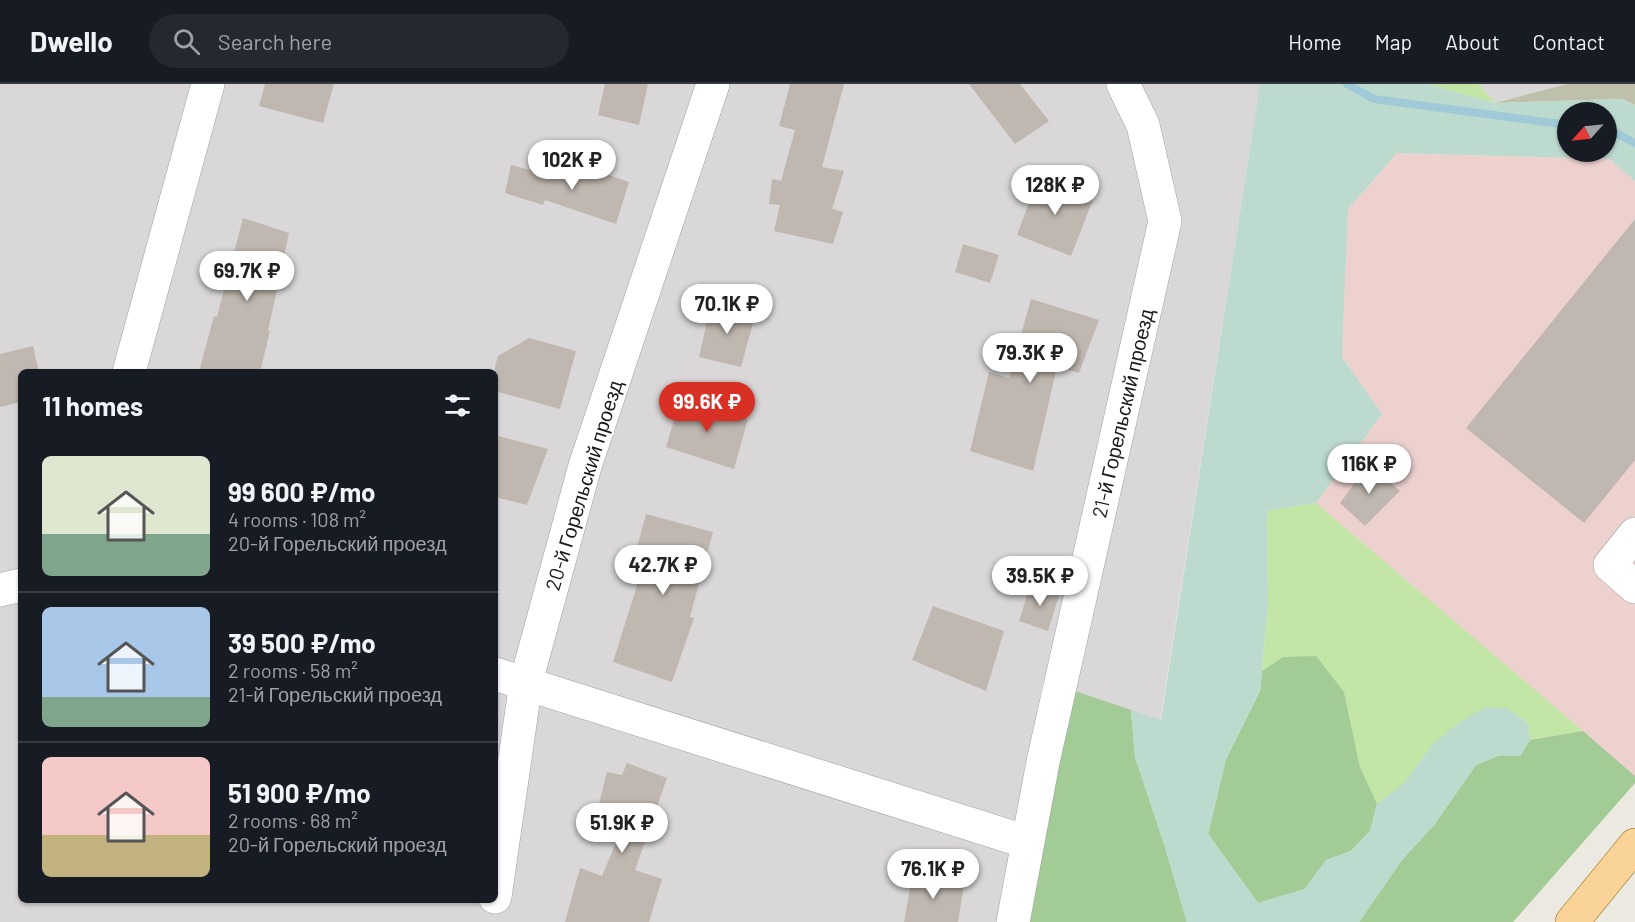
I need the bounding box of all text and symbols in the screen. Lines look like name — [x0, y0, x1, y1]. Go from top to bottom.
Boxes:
search box — [149, 14, 569, 68]
text: Dwello — [30, 24, 113, 58]
icon: search — [170, 25, 203, 58]
text: Search here — [218, 28, 332, 54]
text: Home — [1288, 29, 1342, 54]
text: Map — [1375, 29, 1412, 54]
text: About — [1445, 29, 1500, 54]
text: Contact — [1533, 29, 1605, 54]
north arrow — [1557, 102, 1617, 162]
map controls — [1557, 102, 1617, 162]
pin: 102K ₽ — [523, 140, 621, 191]
text: 102K ₽ — [542, 147, 602, 171]
pin: 128K ₽ — [1006, 165, 1104, 216]
text: 128K ₽ — [1025, 172, 1085, 196]
pin: 69.7K ₽ — [192, 251, 302, 302]
text: 69.7K ₽ — [213, 258, 281, 282]
pin: 70.1K ₽ — [672, 284, 782, 335]
text: 70.1K ₽ — [695, 291, 759, 315]
street label: 21-й Горельский проезд — [1086, 306, 1158, 520]
pin: 79.3K ₽ — [975, 333, 1085, 384]
text: 79.3K ₽ — [996, 340, 1064, 364]
street label: 20-й Горельский проезд — [540, 377, 627, 593]
pin: 99.6K ₽ — [652, 382, 762, 433]
icon: filters — [441, 389, 474, 422]
text: 99.6K ₽ — [673, 389, 741, 413]
text: 11 homes — [42, 390, 143, 421]
pin: 116K ₽ — [1320, 444, 1418, 495]
text: 116K ₽ — [1341, 451, 1397, 475]
text: 99 600 ₽/mo — [228, 476, 376, 507]
icon: home — [90, 480, 162, 552]
text: 4 rooms · 108 m² — [228, 507, 366, 531]
text: 20-й Горельский проезд — [228, 531, 447, 555]
pin: 42.7K ₽ — [608, 545, 718, 596]
text: 42.7K ₽ — [628, 552, 698, 576]
pin: 39.5K ₽ — [985, 556, 1095, 607]
text: 39.5K ₽ — [1006, 563, 1074, 587]
text: 39 500 ₽/mo — [228, 627, 376, 658]
icon: home — [90, 631, 162, 703]
text: 2 rooms · 58 m² — [228, 658, 358, 682]
text: 21-й Горельский проезд — [228, 682, 442, 706]
text: 51 900 ₽/mo — [228, 777, 371, 808]
icon: home — [90, 781, 162, 853]
pin: 51.9K ₽ — [567, 803, 677, 854]
text: 2 rooms · 68 m² — [228, 808, 358, 832]
text: 51.9K ₽ — [590, 810, 654, 834]
text: 20-й Горельский проезд — [228, 832, 447, 856]
pin: 76.1K ₽ — [878, 849, 988, 900]
text: 76.1K ₽ — [901, 856, 965, 880]

